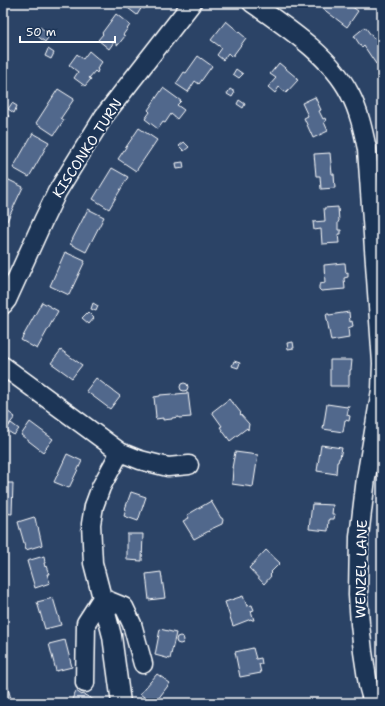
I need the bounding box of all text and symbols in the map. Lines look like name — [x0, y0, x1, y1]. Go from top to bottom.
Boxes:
scale bar — [20, 18, 115, 44]
text: 50 m — [26, 24, 56, 40]
street label: KISCONKO TURN — [48, 95, 126, 201]
street label: WENZEL LANE — [351, 519, 371, 619]

